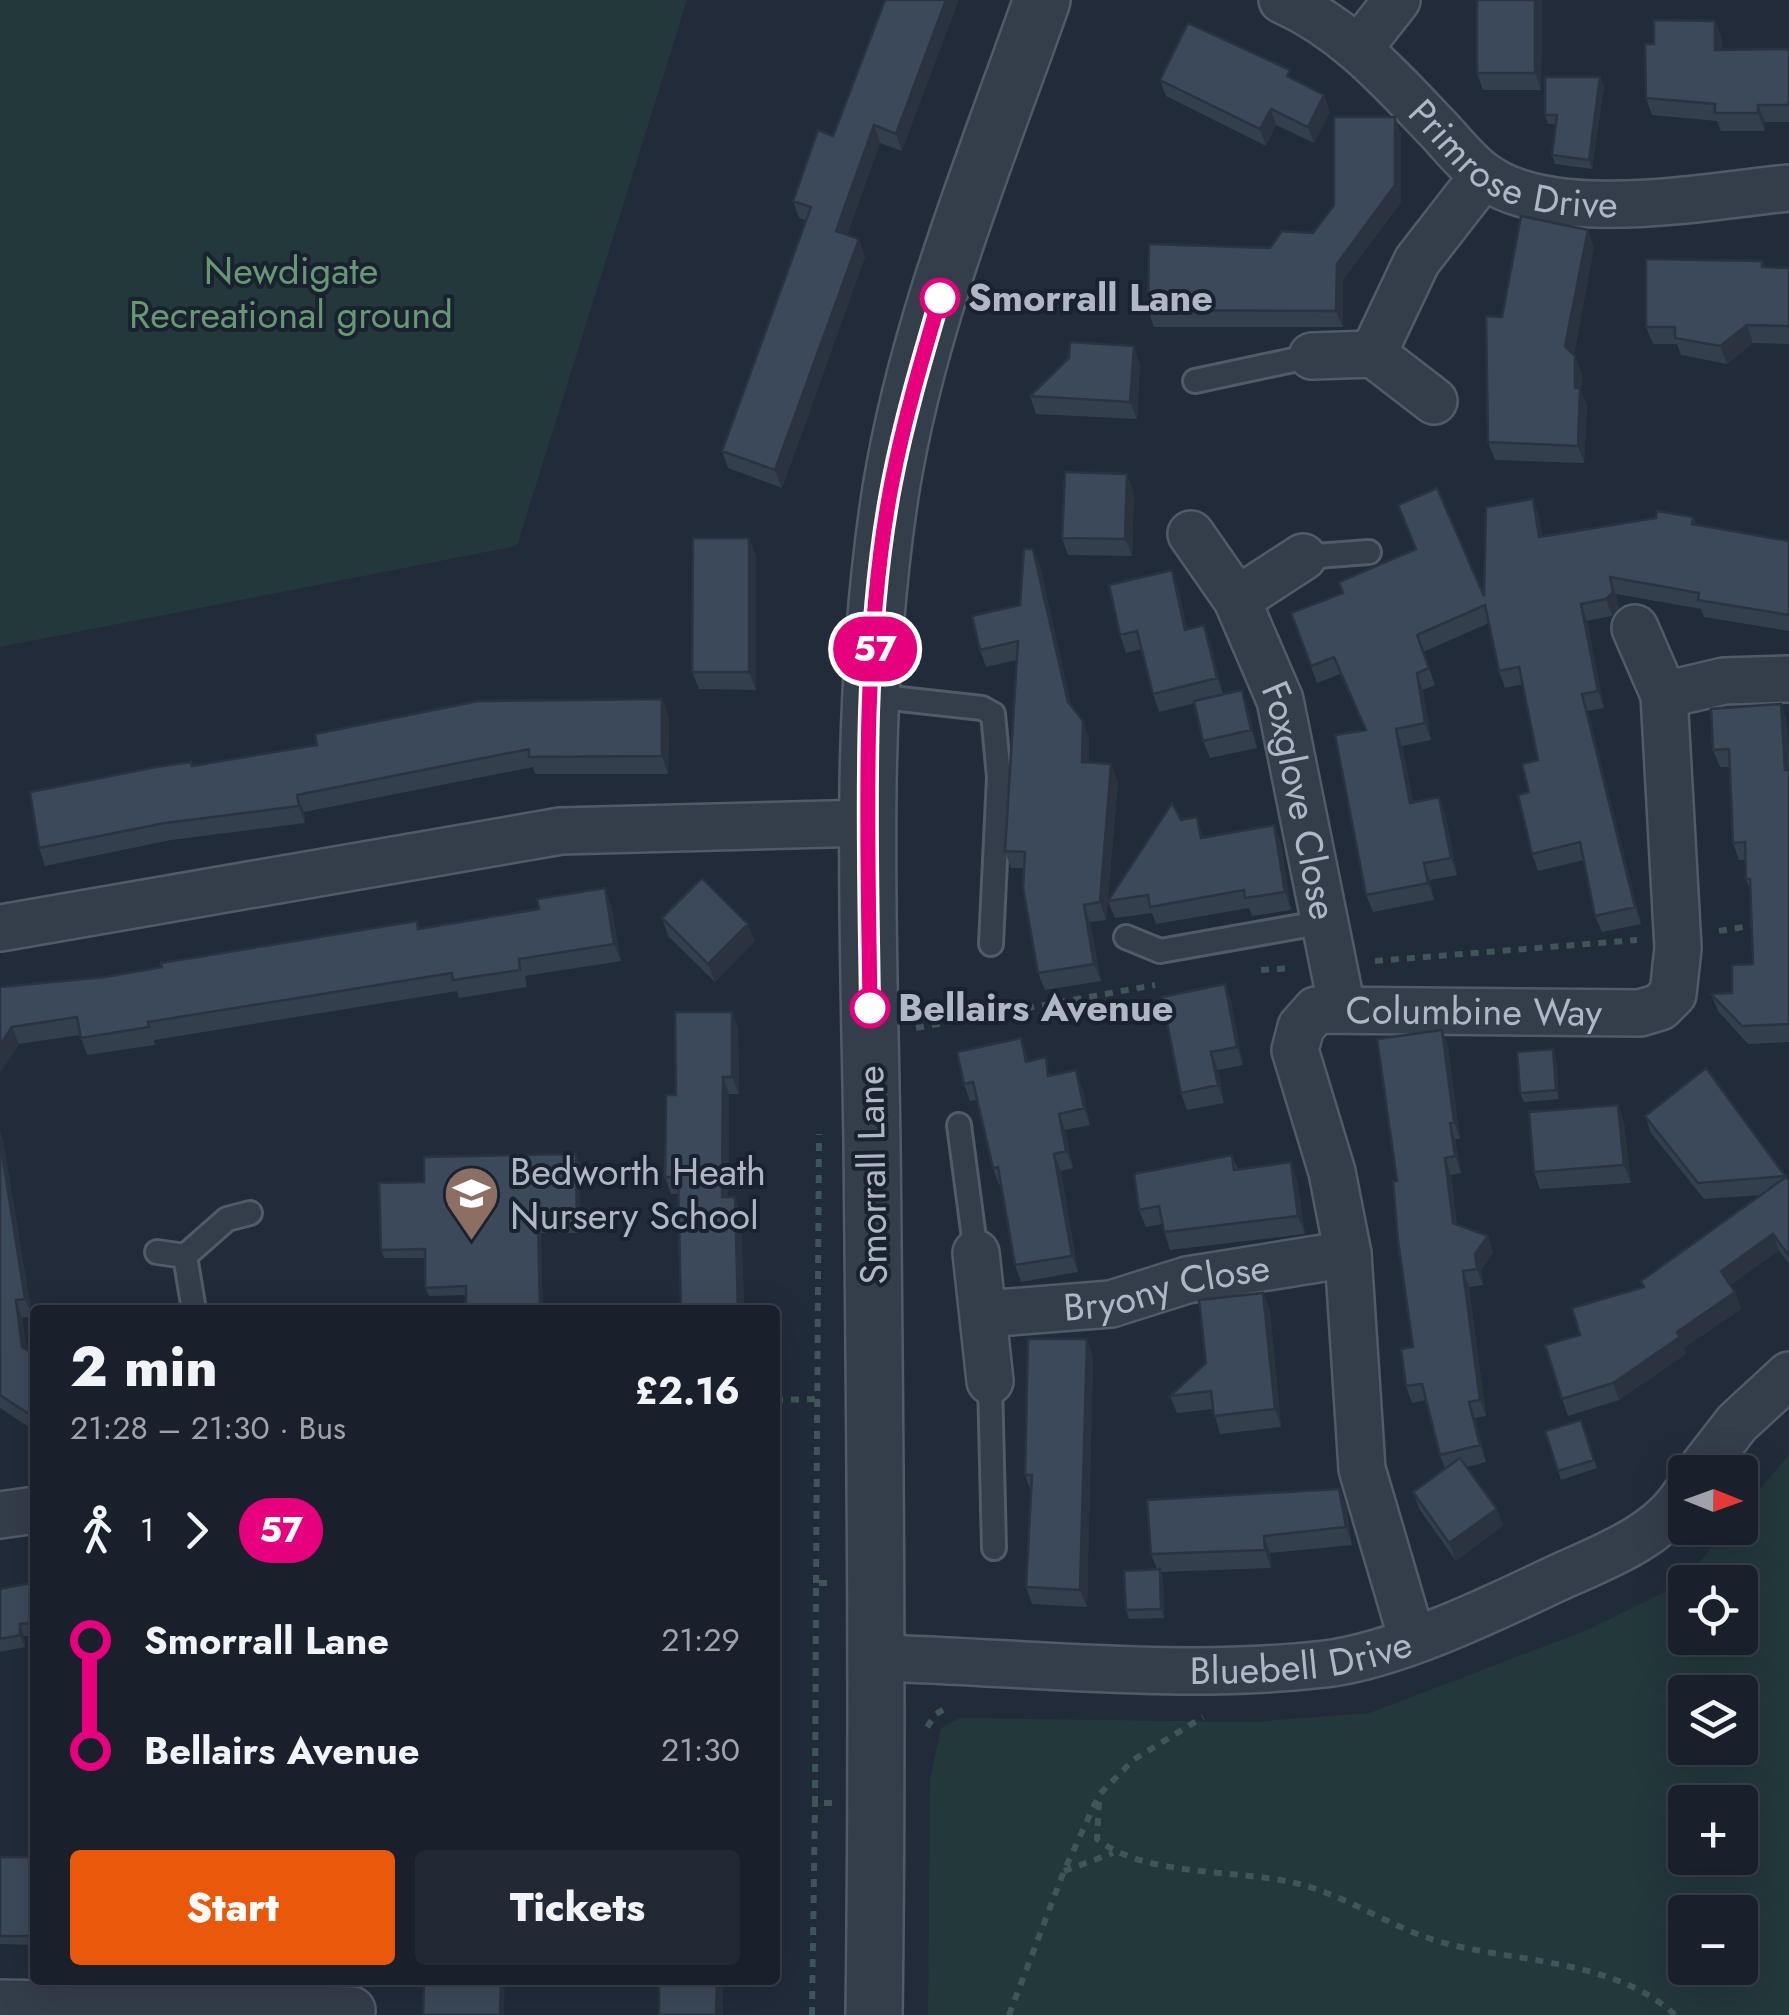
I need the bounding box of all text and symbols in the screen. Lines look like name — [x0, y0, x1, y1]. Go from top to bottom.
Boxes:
street label: Primrose Drive — [1396, 86, 1618, 231]
park label: Newdigate Recreational ground — [129, 243, 453, 342]
place label: Smorrall Lane — [968, 270, 1213, 325]
marker: Smorrall Lane — [921, 279, 959, 317]
line badge: 57 — [830, 616, 920, 682]
text: 57 — [853, 624, 897, 674]
street label: Foxglove Close — [1248, 672, 1352, 924]
place label: Bellairs Avenue — [898, 980, 1174, 1035]
street label: Columbine Way — [1345, 982, 1603, 1040]
marker: Bellairs Avenue — [851, 989, 889, 1027]
street label: Smorrall Lane — [842, 1065, 901, 1285]
place label: Bedworth Heath Nursery School — [510, 1144, 766, 1243]
school or university icon: Bedworth Heath Nursery School — [441, 1164, 501, 1243]
street label: Bryony Close — [1061, 1239, 1273, 1335]
text: 2 min — [70, 1327, 218, 1407]
text: £2.16 — [635, 1363, 740, 1418]
text: 21:28 – 21:30 · Bus — [70, 1405, 346, 1451]
north arrow — [1668, 1455, 1758, 1545]
map controls — [1668, 1455, 1758, 1985]
icon: walk — [70, 1503, 125, 1558]
icon: forward — [169, 1503, 224, 1558]
text: 57 — [259, 1505, 303, 1555]
text: 1 — [140, 1507, 154, 1553]
button: locate — [1668, 1565, 1758, 1655]
text: Smorrall Lane — [144, 1613, 389, 1668]
street label: Bluebell Drive — [1189, 1616, 1419, 1698]
text: 21:29 — [661, 1617, 740, 1663]
button: layers — [1668, 1675, 1758, 1765]
text: Bellairs Avenue — [144, 1723, 420, 1778]
text: 21:30 — [661, 1727, 740, 1773]
button: + — [1668, 1785, 1758, 1875]
button: Start — [70, 1850, 395, 1965]
button: Tickets — [415, 1850, 740, 1965]
button: − — [1668, 1895, 1758, 1985]

